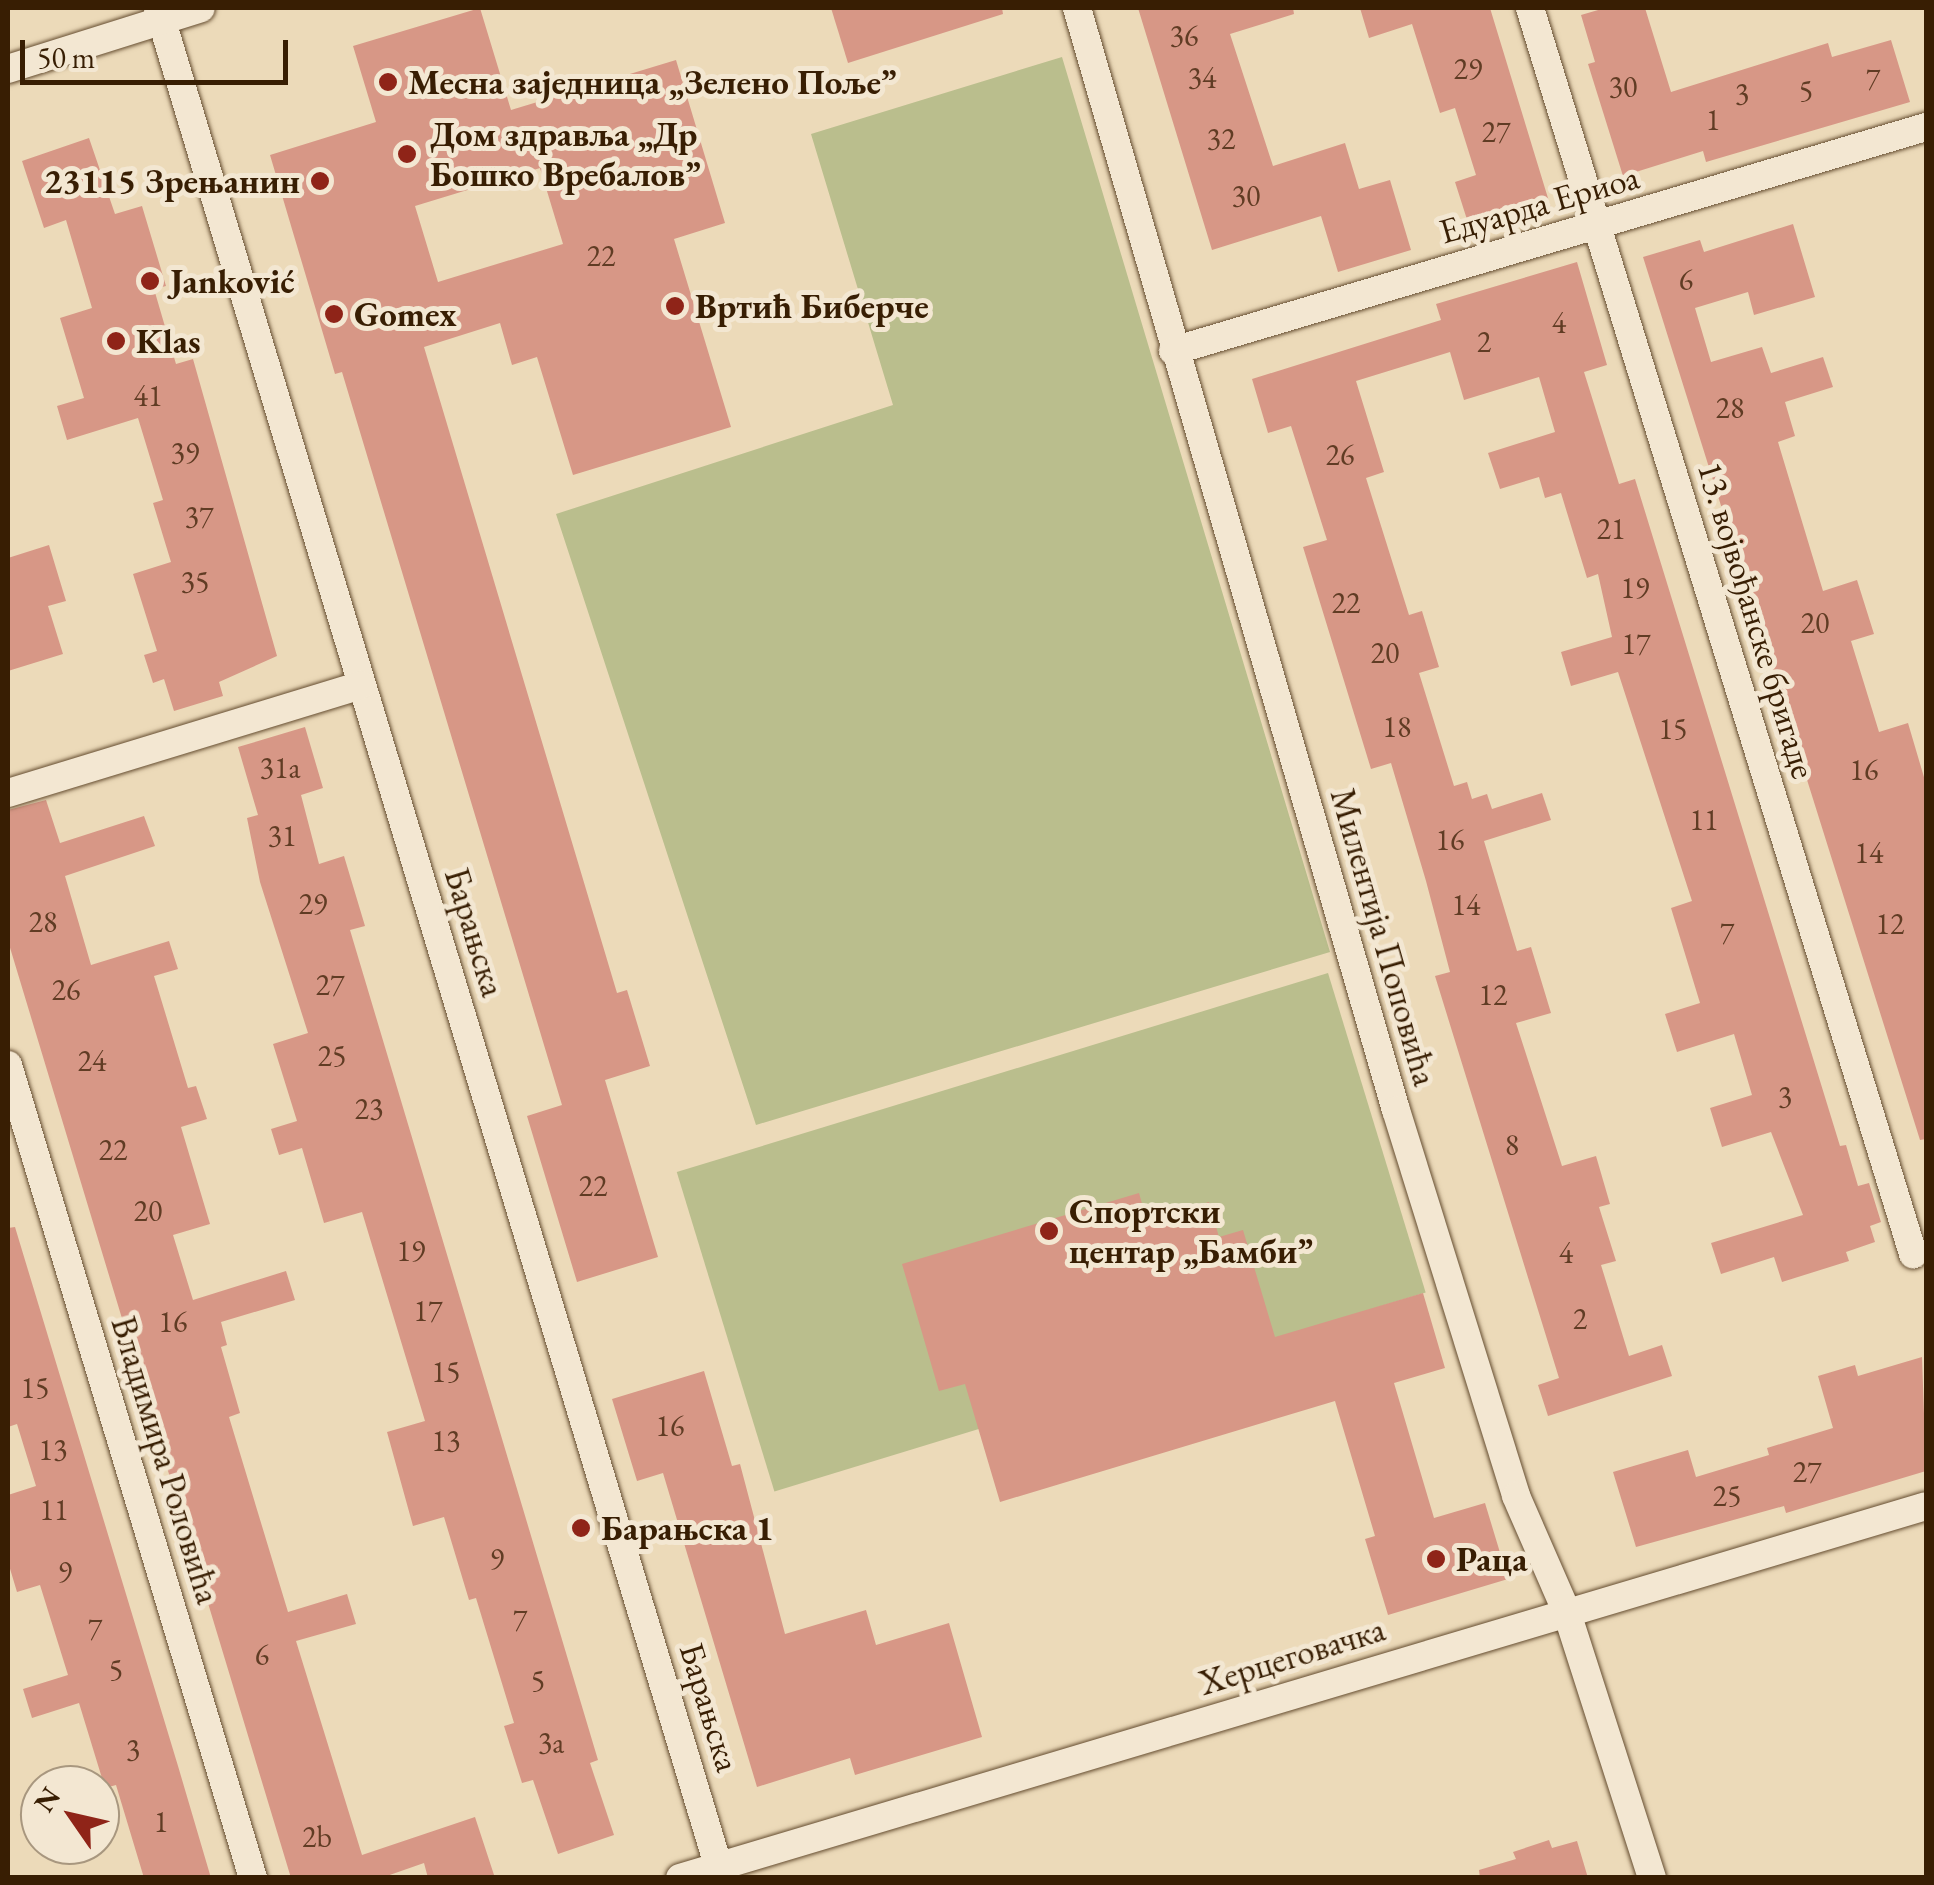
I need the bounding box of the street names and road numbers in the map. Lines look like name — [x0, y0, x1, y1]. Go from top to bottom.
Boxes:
street label: Едуарда Ериоа — [1434, 155, 1644, 253]
street label: 13. војвођанске бригаде — [1689, 456, 1825, 784]
street label: Милентија Поповића — [1321, 784, 1447, 1090]
street label: Барањска — [436, 863, 514, 1001]
street label: Владимира Роловића — [102, 1311, 230, 1609]
street label: Херцеговачка — [1194, 1608, 1390, 1704]
street label: Барањска — [671, 1638, 749, 1776]

